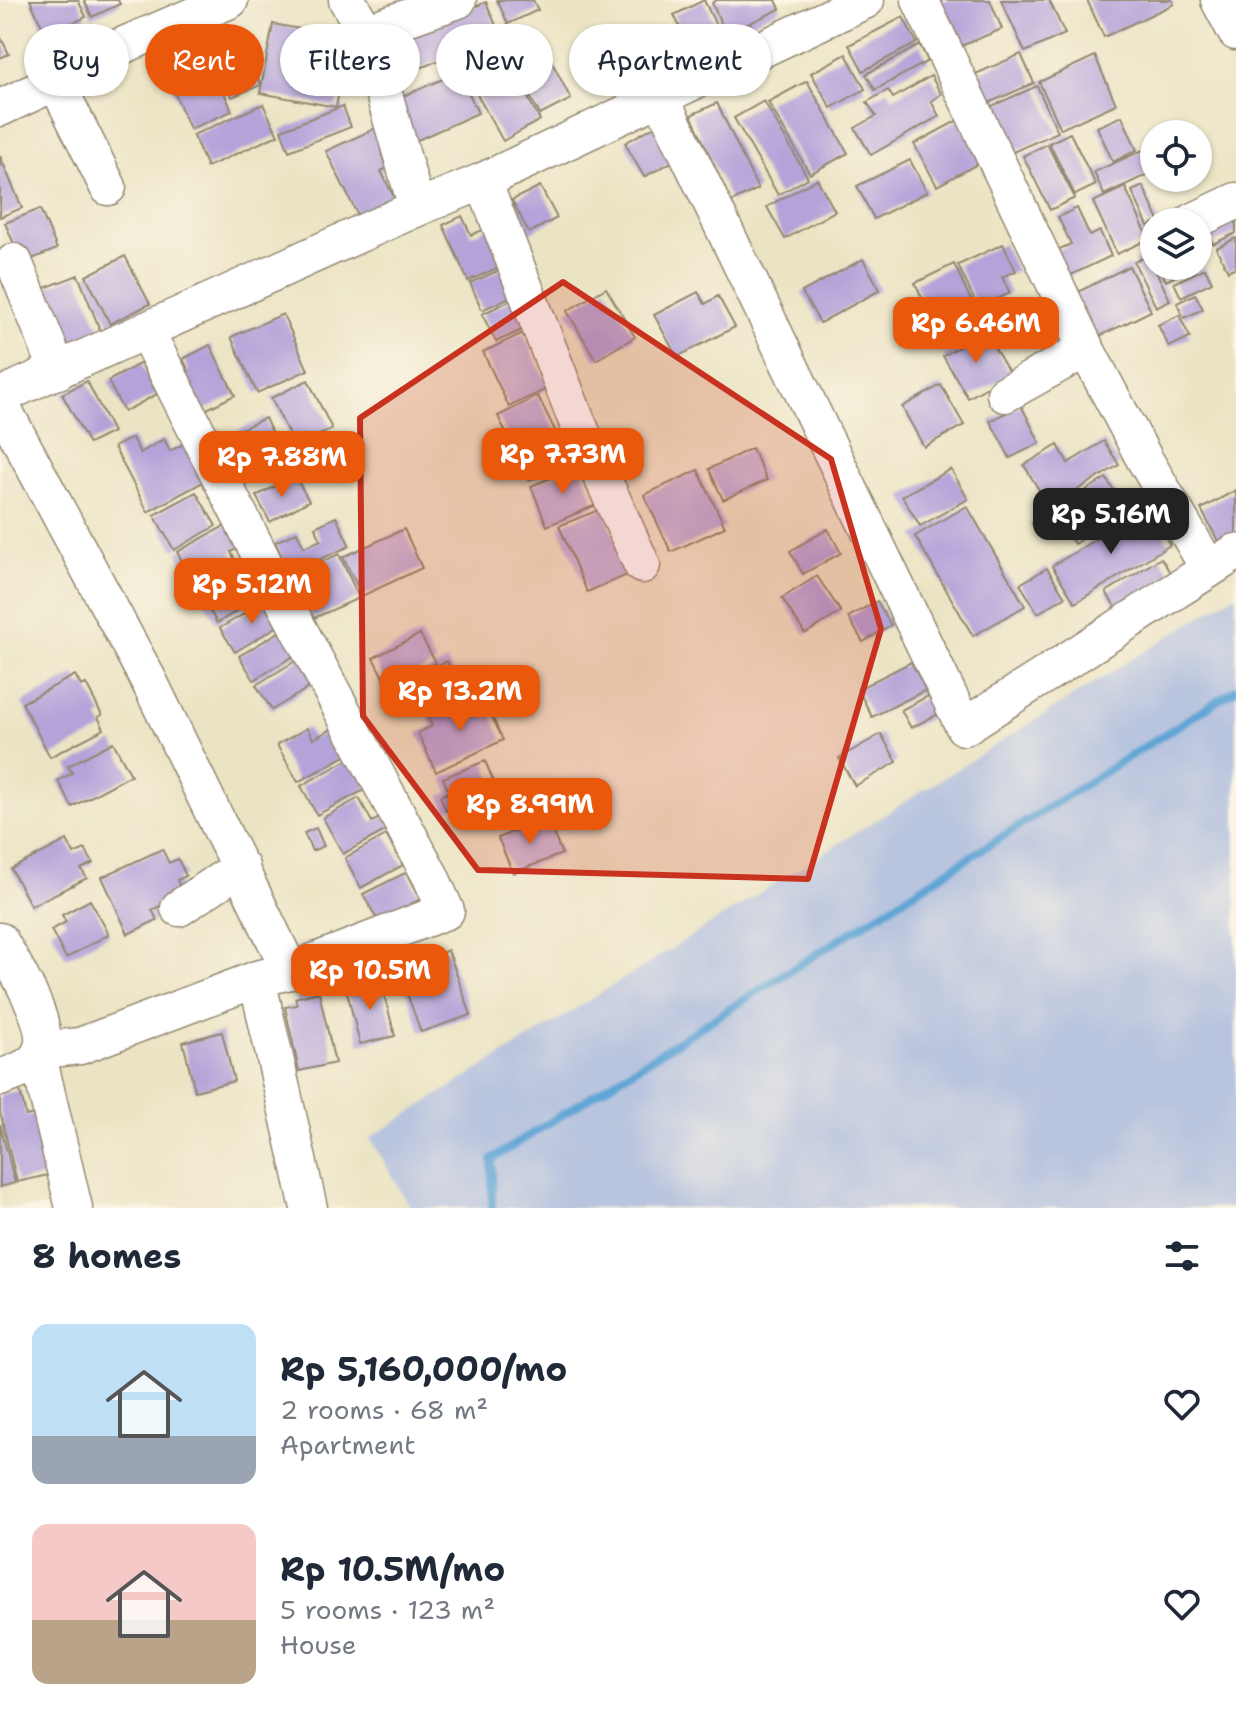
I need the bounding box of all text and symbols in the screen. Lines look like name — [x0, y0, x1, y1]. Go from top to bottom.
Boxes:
chip: Buy — [24, 24, 129, 96]
chip: Rent — [145, 24, 264, 96]
chip: Filters — [280, 24, 420, 96]
chip: New — [436, 24, 553, 96]
chip: Apartment — [569, 24, 771, 96]
map controls — [1140, 120, 1212, 280]
button: locate — [1140, 120, 1212, 192]
button: layers — [1140, 208, 1212, 280]
pin: Rp 6.46M — [893, 297, 1059, 365]
text: Rp 6.46M — [911, 305, 1041, 340]
pin: Rp 7.73M — [480, 428, 646, 496]
pin: Rp 7.88M — [199, 431, 365, 499]
text: Rp 7.73M — [500, 436, 626, 471]
text: Rp 7.88M — [217, 439, 347, 474]
pin: Rp 5.16M — [1028, 488, 1194, 556]
text: Rp 5.16M — [1051, 496, 1171, 531]
pin: Rp 5.12M — [169, 558, 335, 626]
text: Rp 5.12M — [192, 566, 312, 601]
pin: Rp 13.2M — [377, 665, 543, 733]
text: Rp 13.2M — [398, 673, 522, 708]
pin: Rp 8.99M — [447, 778, 613, 846]
text: Rp 8.99M — [466, 786, 594, 821]
pin: Rp 10.5M — [287, 944, 453, 1012]
text: Rp 10.5M — [309, 952, 431, 987]
text: 8 homes — [32, 1233, 181, 1279]
icon: filters — [1160, 1234, 1204, 1278]
text: Rp 5,160,000/mo — [280, 1346, 567, 1392]
icon: home — [96, 1356, 192, 1452]
icon: heart — [1160, 1382, 1204, 1426]
text: 2 rooms · 68 m² — [280, 1392, 488, 1427]
text: Apartment — [280, 1427, 416, 1462]
text: Rp 10.5M/mo — [280, 1546, 505, 1592]
icon: home — [96, 1556, 192, 1652]
icon: heart — [1160, 1582, 1204, 1626]
text: 5 rooms · 123 m² — [280, 1592, 495, 1627]
text: House — [280, 1627, 356, 1662]

